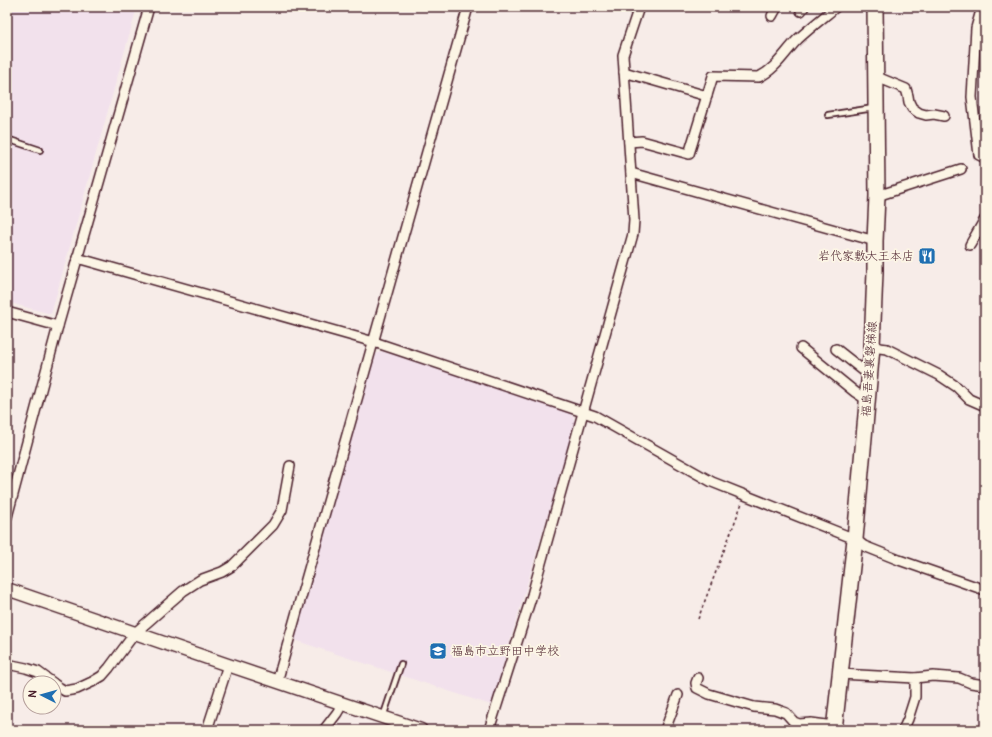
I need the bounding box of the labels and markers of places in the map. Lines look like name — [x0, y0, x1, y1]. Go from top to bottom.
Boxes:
restaurant icon: 岩代家敷大王本店 — [917, 246, 937, 266]
place label: 岩代家敷大王本店 — [818, 249, 914, 264]
school or university icon: 福島市立野田中学校 — [428, 641, 448, 661]
place label: 福島市立野田中学校 — [451, 644, 559, 659]

